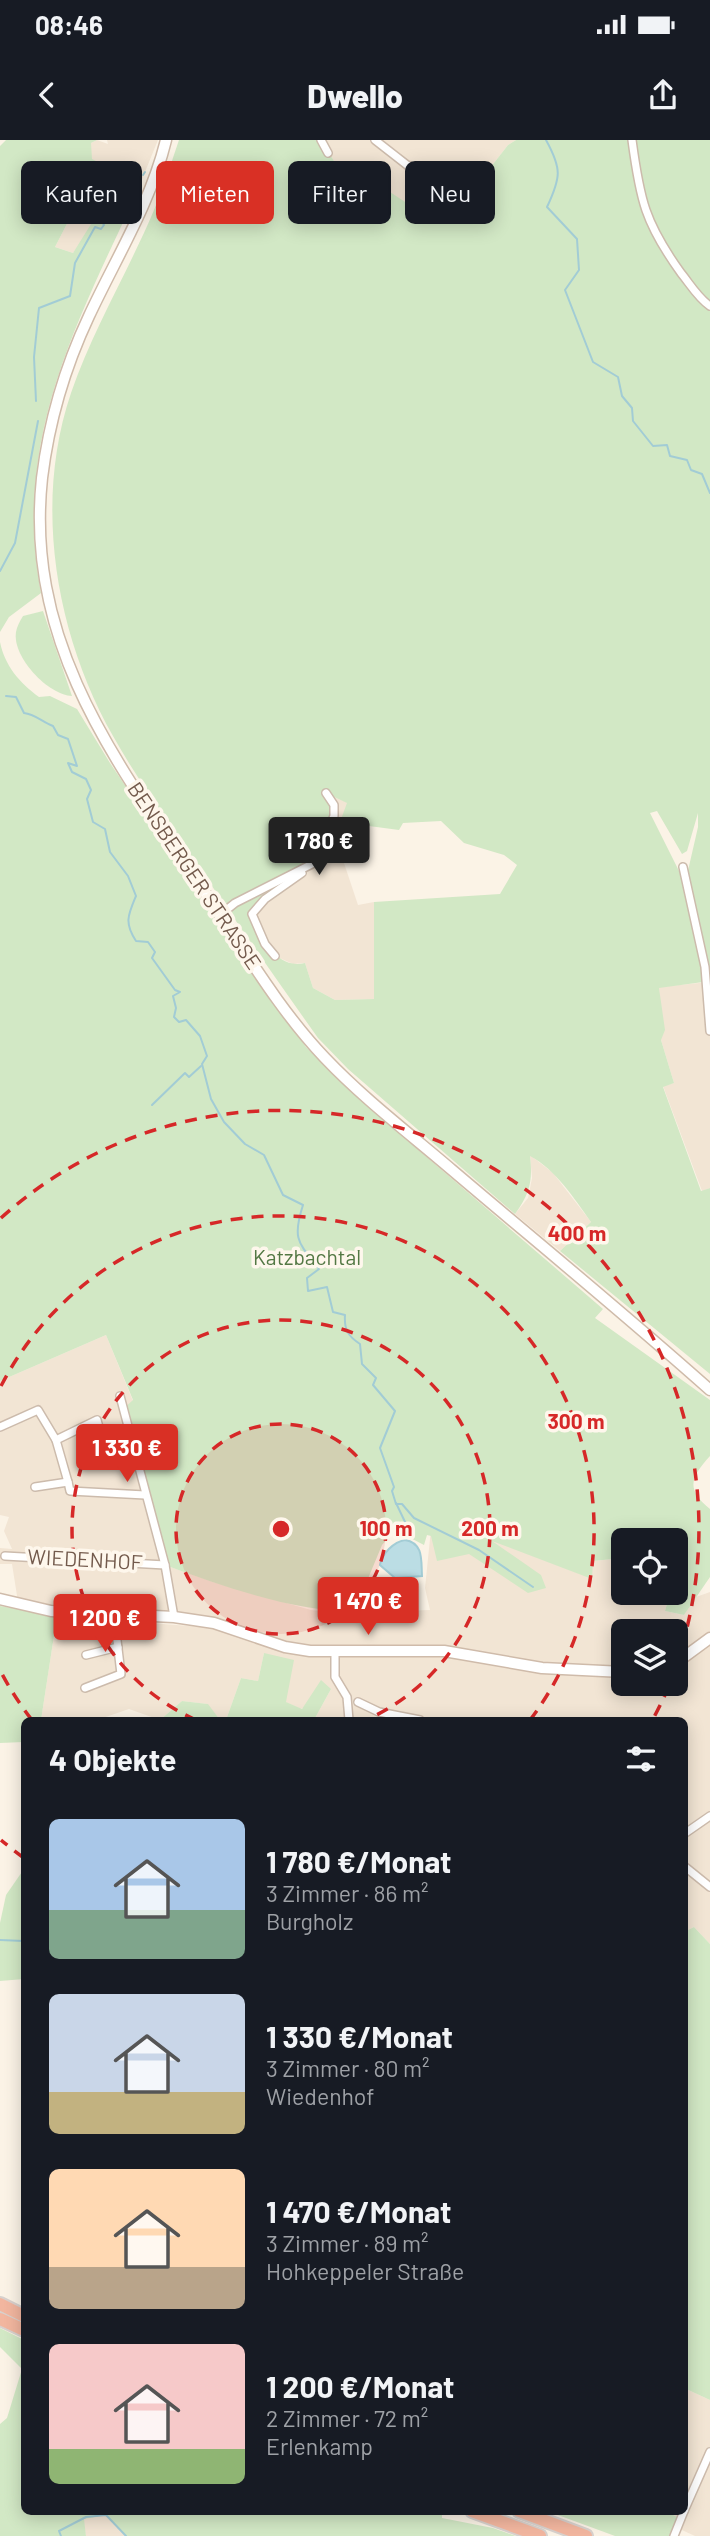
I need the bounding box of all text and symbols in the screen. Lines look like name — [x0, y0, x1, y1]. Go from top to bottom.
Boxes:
text: 08:46 — [35, 9, 103, 40]
icon: back — [28, 76, 66, 114]
text: Dwello — [307, 76, 403, 114]
icon: share — [644, 76, 682, 114]
chip: Kaufen — [21, 161, 142, 224]
chip: Mieten — [156, 161, 274, 224]
chip: Filter — [288, 161, 391, 224]
chip: Neu — [405, 161, 495, 224]
street label: BENSBERGER STRASSE — [123, 777, 267, 973]
pin: 1 780 € — [254, 818, 384, 877]
text: 1 780 € — [285, 826, 353, 854]
text: 400 m — [548, 1220, 606, 1245]
park label: Katzbachtal — [253, 1244, 361, 1269]
text: 300 m — [547, 1408, 605, 1433]
pin: 1 330 € — [62, 1424, 192, 1484]
text: 1 330 € — [92, 1433, 162, 1461]
text: 100 m — [359, 1515, 413, 1540]
text: 200 m — [461, 1515, 519, 1540]
centre of rings — [269, 1517, 293, 1541]
map controls — [611, 1528, 688, 1696]
button: locate — [611, 1528, 688, 1605]
street label: WIEDENHOF — [27, 1543, 143, 1574]
pin: 1 470 € — [303, 1578, 433, 1637]
text: 1 470 € — [334, 1586, 402, 1614]
pin: 1 200 € — [40, 1594, 170, 1654]
text: 1 200 € — [69, 1603, 141, 1631]
button: layers — [611, 1619, 688, 1696]
icon: filters — [622, 1740, 660, 1778]
text: 4 Objekte — [49, 1741, 176, 1777]
text: 1 780 €/Monat — [266, 1843, 452, 1879]
icon: home — [105, 1847, 189, 1931]
text: 3 Zimmer · 86 m² — [266, 1879, 428, 1907]
text: Burgholz — [266, 1907, 353, 1935]
text: 1 330 €/Monat — [266, 2018, 453, 2054]
icon: home — [105, 2022, 189, 2106]
text: 3 Zimmer · 80 m² — [266, 2054, 430, 2082]
text: Wiedenhof — [266, 2082, 374, 2110]
text: 1 470 €/Monat — [266, 2193, 451, 2229]
icon: home — [105, 2197, 189, 2281]
text: 3 Zimmer · 89 m² — [266, 2229, 429, 2257]
text: Hohkeppeler Straße — [266, 2257, 464, 2285]
text: 1 200 €/Monat — [266, 2368, 454, 2404]
icon: home — [105, 2372, 189, 2456]
text: 2 Zimmer · 72 m² — [266, 2404, 428, 2432]
text: Erlenkamp — [266, 2432, 373, 2460]

